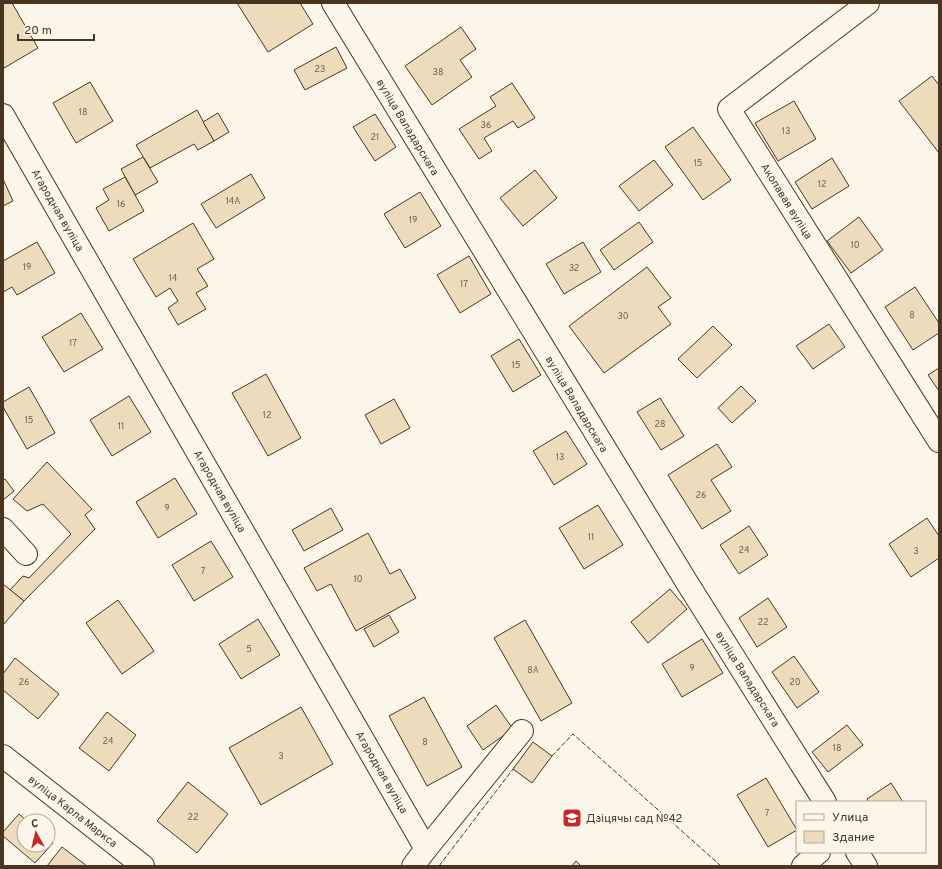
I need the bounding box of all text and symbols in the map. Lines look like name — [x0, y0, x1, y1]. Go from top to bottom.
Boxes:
scale bar — [18, 16, 94, 42]
text: 20 m — [24, 23, 52, 39]
house number: 23 — [315, 64, 325, 75]
house number: 38 — [433, 67, 443, 78]
street label: вуліца Валадарскага — [373, 77, 442, 179]
house number: 18 — [79, 107, 87, 118]
house number: 36 — [481, 120, 491, 131]
house number: 13 — [782, 126, 790, 137]
house number: 21 — [371, 132, 379, 143]
house number: 15 — [694, 158, 702, 169]
street label: Акопавая вуліца — [757, 161, 815, 242]
street label: Агародная вуліца — [28, 167, 87, 254]
house number: 12 — [818, 179, 826, 190]
house number: 14А — [226, 196, 240, 207]
house number: 16 — [117, 199, 125, 210]
house number: 19 — [409, 215, 417, 226]
house number: 10 — [850, 240, 860, 251]
house number: 19 — [23, 262, 31, 273]
house number: 32 — [569, 263, 579, 274]
house number: 14 — [169, 273, 178, 284]
house number: 17 — [460, 279, 468, 290]
house number: 8 — [909, 310, 915, 321]
house number: 30 — [617, 311, 629, 322]
house number: 17 — [69, 338, 77, 349]
street label: вуліца Валадарскага — [542, 354, 611, 456]
house number: 15 — [512, 360, 520, 371]
house number: 12 — [263, 410, 271, 421]
house number: 15 — [25, 415, 33, 426]
house number: 28 — [654, 419, 666, 430]
house number: 11 — [118, 421, 124, 432]
street label: Агародная вуліца — [190, 448, 249, 535]
house number: 13 — [556, 452, 564, 463]
house number: 26 — [696, 490, 706, 501]
house number: 9 — [164, 503, 170, 514]
house number: 11 — [588, 532, 594, 543]
house number: 24 — [738, 545, 750, 556]
house number: 3 — [913, 546, 919, 557]
house number: 7 — [201, 566, 206, 577]
house number: 10 — [353, 574, 363, 585]
house number: 22 — [757, 617, 769, 628]
street label: вуліца Валадарскага — [712, 629, 782, 730]
house number: 5 — [246, 644, 252, 655]
house number: 9 — [689, 663, 695, 674]
house number: 8А — [527, 665, 539, 676]
house number: 26 — [19, 677, 29, 688]
house number: 20 — [789, 677, 801, 688]
street label: Агародная вуліца — [352, 729, 411, 816]
house number: 24 — [102, 736, 114, 747]
house number: 8 — [422, 737, 428, 748]
house number: 18 — [833, 743, 841, 754]
house number: 3 — [278, 751, 284, 762]
street label: вуліца Карла Маркса — [25, 773, 120, 851]
legend — [796, 801, 926, 853]
school or university icon: Дзіцячы сад №42 — [561, 807, 583, 829]
house number: 7 — [765, 808, 770, 819]
text: Улица — [832, 810, 868, 826]
house number: 22 — [187, 812, 199, 823]
place label: Дзіцячы сад №42 — [586, 812, 682, 826]
north arrow — [16, 813, 56, 853]
text: С — [30, 817, 39, 832]
text: Здание — [832, 830, 875, 846]

